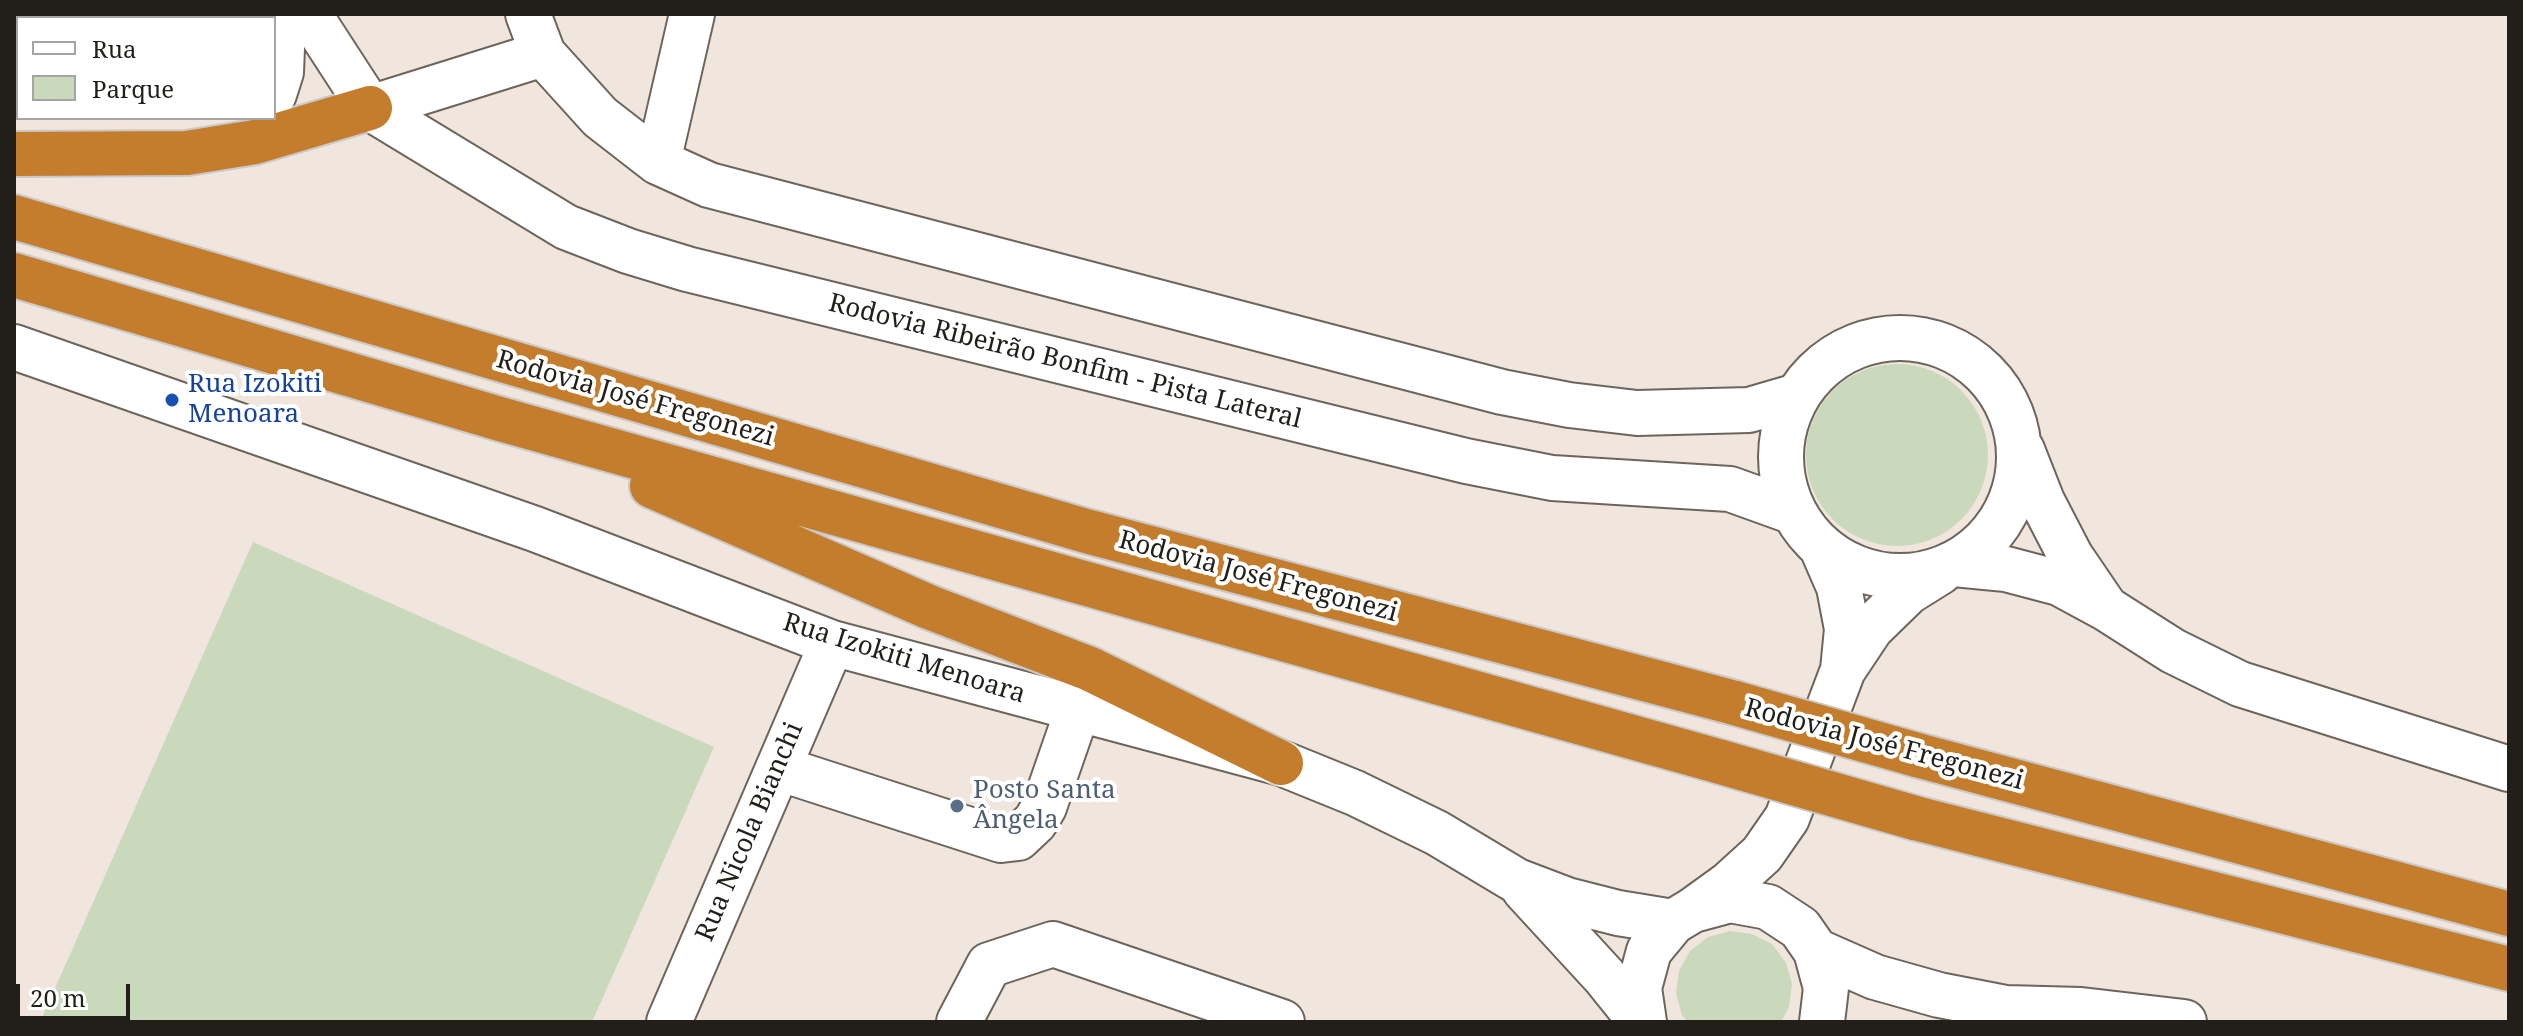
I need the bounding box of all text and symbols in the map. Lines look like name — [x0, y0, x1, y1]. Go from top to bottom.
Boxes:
legend — [16, 16, 276, 120]
text: Rua — [92, 32, 137, 65]
text: Parque — [92, 72, 174, 105]
street label: Rodovia Ribeirão Bonfim - Pista Lateral — [825, 288, 1305, 436]
street label: Rodovia José Fregonezi — [493, 344, 777, 454]
place label: Rua Izokiti Menoara — [188, 369, 322, 430]
marker: Rua Izokiti Menoara — [163, 391, 181, 409]
street label: Rodovia José Fregonezi — [1115, 525, 1401, 629]
street label: Rua Izokiti Menoara — [779, 607, 1029, 711]
street label: Rodovia José Fregonezi — [1741, 693, 2027, 797]
street label: Rua Nicola Bianchi — [690, 718, 810, 946]
place label: Posto Santa Ângela — [973, 775, 1116, 836]
marker: Posto Santa Ângela — [948, 797, 966, 815]
scale bar — [20, 968, 134, 1018]
text: 20 m — [30, 981, 86, 1014]

